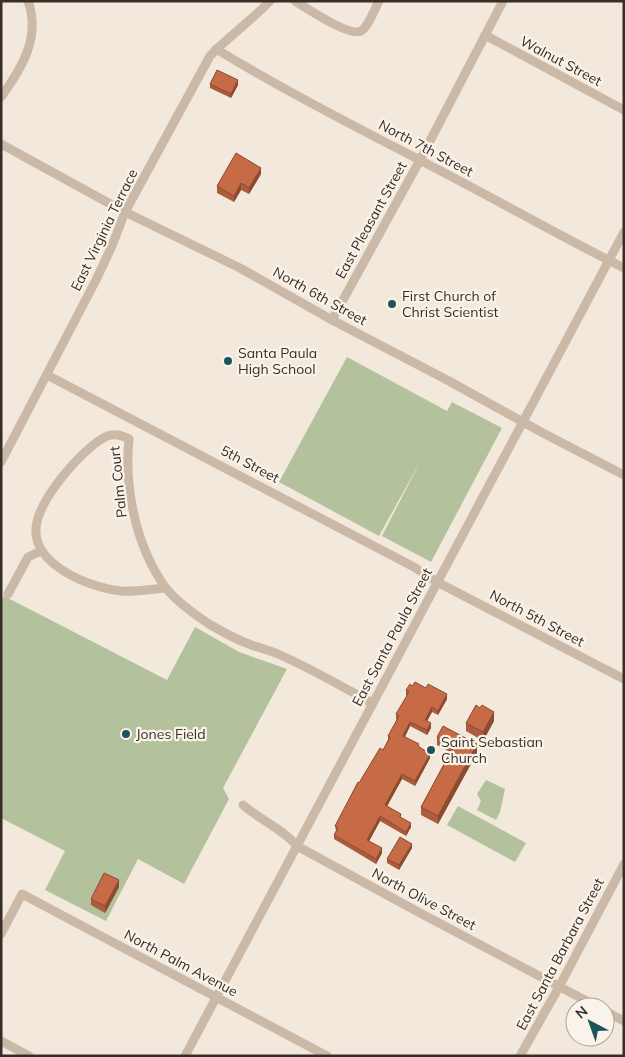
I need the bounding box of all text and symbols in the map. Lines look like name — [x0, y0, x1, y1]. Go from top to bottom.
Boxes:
street label: Walnut Street — [517, 32, 605, 90]
street label: North 7th Street — [376, 116, 476, 181]
street label: East Pleasant Street — [331, 158, 411, 282]
street label: East Virginia Terrace — [67, 166, 141, 294]
street label: North 6th Street — [270, 263, 370, 329]
place label: First Church of Christ Scientist — [402, 287, 499, 321]
marker: First Church of Christ Scientist — [386, 298, 398, 310]
place label: Santa Paula High School — [238, 344, 317, 378]
marker: Santa Paula High School — [222, 355, 234, 367]
street label: 5th Street — [218, 441, 283, 487]
street label: Palm Court — [105, 445, 131, 519]
street label: East Santa Paula Street — [348, 565, 436, 709]
street label: North 5th Street — [487, 586, 587, 651]
place label: Jones Field — [136, 725, 206, 743]
marker: Jones Field — [120, 728, 132, 740]
place label: Saint Sebastian Church — [441, 733, 543, 767]
marker: Saint Sebastian Church — [425, 744, 437, 756]
street label: North Olive Street — [369, 864, 479, 934]
street label: East Santa Barbara Street — [512, 875, 608, 1033]
street label: North Palm Avenue — [121, 926, 241, 1000]
north arrow — [565, 997, 615, 1047]
text: N — [572, 1002, 591, 1022]

